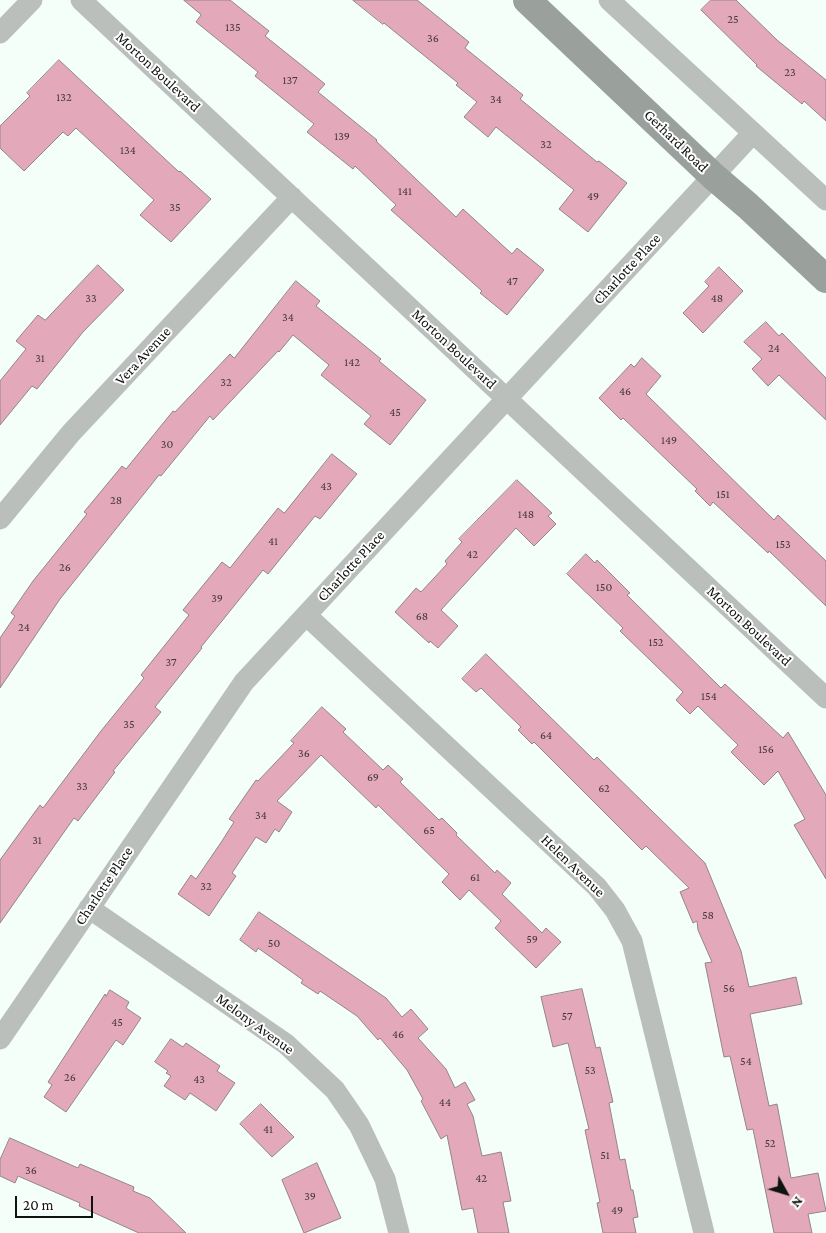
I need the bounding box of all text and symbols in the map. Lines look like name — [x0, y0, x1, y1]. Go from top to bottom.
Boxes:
house number: 25 — [727, 12, 739, 26]
house number: 135 — [225, 20, 241, 34]
street label: Morton Boulevard — [112, 28, 204, 116]
house number: 36 — [427, 31, 439, 45]
house number: 23 — [784, 65, 796, 79]
house number: 137 — [282, 73, 298, 87]
house number: 132 — [56, 90, 72, 104]
house number: 34 — [490, 92, 502, 106]
street label: Gerhard Road — [640, 106, 712, 176]
house number: 139 — [334, 129, 350, 143]
house number: 32 — [540, 137, 552, 151]
house number: 134 — [120, 143, 136, 157]
house number: 141 — [398, 184, 412, 198]
house number: 49 — [587, 189, 599, 203]
house number: 35 — [169, 200, 181, 214]
street label: Charlotte Place — [589, 230, 665, 308]
house number: 47 — [506, 274, 518, 288]
house number: 33 — [85, 291, 97, 305]
house number: 48 — [711, 291, 723, 305]
street label: Morton Boulevard — [408, 305, 500, 393]
house number: 34 — [282, 310, 294, 324]
street label: Vera Avenue — [111, 323, 175, 389]
house number: 24 — [768, 341, 780, 355]
house number: 31 — [35, 351, 45, 365]
house number: 142 — [344, 355, 360, 369]
house number: 32 — [220, 375, 232, 389]
house number: 46 — [619, 384, 631, 398]
house number: 45 — [389, 405, 401, 419]
house number: 149 — [661, 433, 677, 447]
house number: 30 — [161, 437, 173, 451]
house number: 43 — [320, 479, 332, 493]
house number: 151 — [716, 487, 730, 501]
house number: 28 — [110, 493, 122, 507]
house number: 148 — [518, 507, 534, 521]
street label: Charlotte Place — [313, 527, 389, 605]
house number: 41 — [268, 534, 278, 548]
house number: 153 — [775, 537, 791, 551]
house number: 42 — [466, 547, 478, 561]
house number: 26 — [59, 560, 71, 574]
house number: 150 — [596, 580, 612, 594]
street label: Morton Boulevard — [703, 582, 795, 670]
house number: 39 — [211, 591, 223, 605]
house number: 68 — [416, 609, 428, 623]
house number: 24 — [18, 620, 30, 634]
house number: 152 — [648, 635, 664, 649]
house number: 37 — [165, 655, 177, 669]
house number: 154 — [701, 689, 717, 703]
house number: 35 — [123, 717, 135, 731]
house number: 64 — [540, 728, 552, 742]
house number: 156 — [758, 742, 774, 756]
house number: 36 — [298, 746, 310, 760]
house number: 69 — [367, 770, 379, 784]
house number: 33 — [76, 779, 88, 793]
house number: 62 — [598, 781, 610, 795]
house number: 34 — [255, 808, 267, 822]
house number: 65 — [423, 823, 435, 837]
street label: Helen Avenue — [537, 831, 609, 901]
house number: 31 — [32, 833, 42, 847]
street label: Charlotte Place — [71, 843, 137, 929]
house number: 61 — [470, 870, 480, 884]
house number: 32 — [200, 879, 212, 893]
house number: 58 — [702, 908, 714, 922]
house number: 59 — [526, 932, 538, 946]
house number: 50 — [268, 936, 280, 950]
house number: 56 — [723, 981, 735, 995]
street label: Melony Avenue — [212, 990, 298, 1058]
house number: 57 — [562, 1009, 572, 1023]
house number: 45 — [111, 1015, 123, 1029]
house number: 46 — [392, 1027, 404, 1041]
house number: 54 — [740, 1054, 752, 1068]
house number: 53 — [584, 1063, 596, 1077]
house number: 26 — [64, 1070, 76, 1084]
house number: 43 — [193, 1072, 205, 1086]
house number: 44 — [439, 1095, 451, 1109]
house number: 41 — [263, 1122, 273, 1136]
house number: 52 — [764, 1136, 776, 1150]
house number: 51 — [600, 1148, 610, 1162]
house number: 36 — [25, 1163, 37, 1177]
north arrow — [761, 1168, 811, 1218]
house number: 42 — [475, 1171, 487, 1185]
scale bar — [18, 1186, 95, 1218]
house number: 39 — [304, 1189, 316, 1203]
text: N — [788, 1194, 807, 1211]
text: 20 m — [23, 1197, 54, 1213]
house number: 49 — [611, 1203, 623, 1217]

